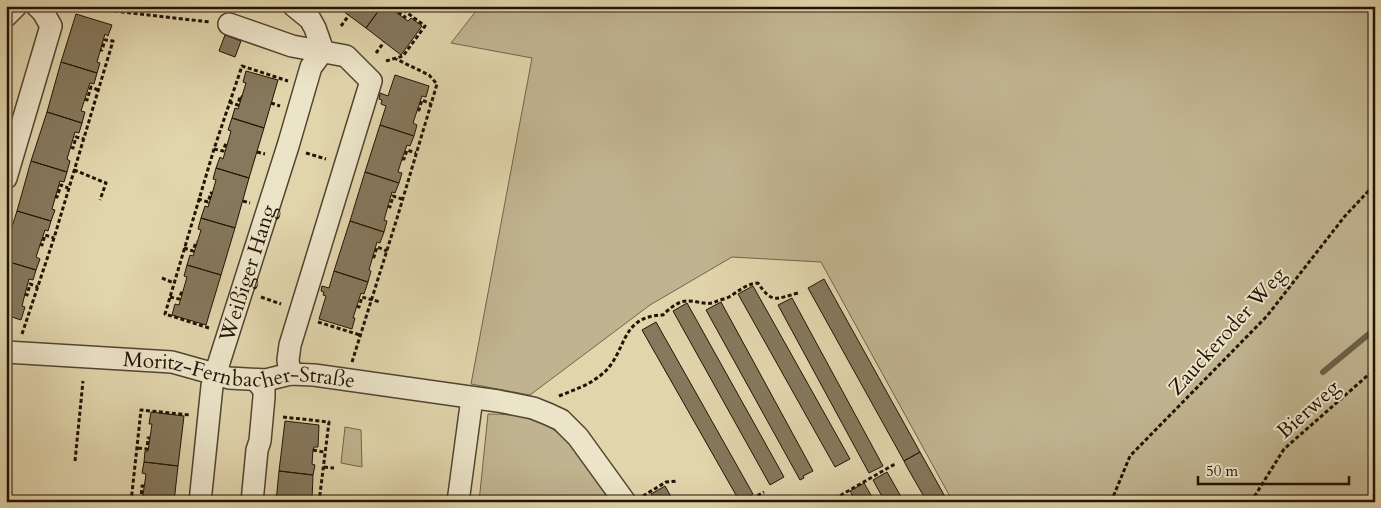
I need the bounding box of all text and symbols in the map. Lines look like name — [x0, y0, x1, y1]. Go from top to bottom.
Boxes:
street label: Weißiger Hang — [212, 201, 283, 346]
street label: Zauckeroder Weg — [1162, 261, 1293, 402]
street label: Moritz-Fernbacher-Straße — [122, 345, 357, 396]
street label: Bierweg — [1271, 373, 1346, 445]
scale bar — [1198, 453, 1350, 485]
text: 50 m — [1206, 461, 1238, 481]

